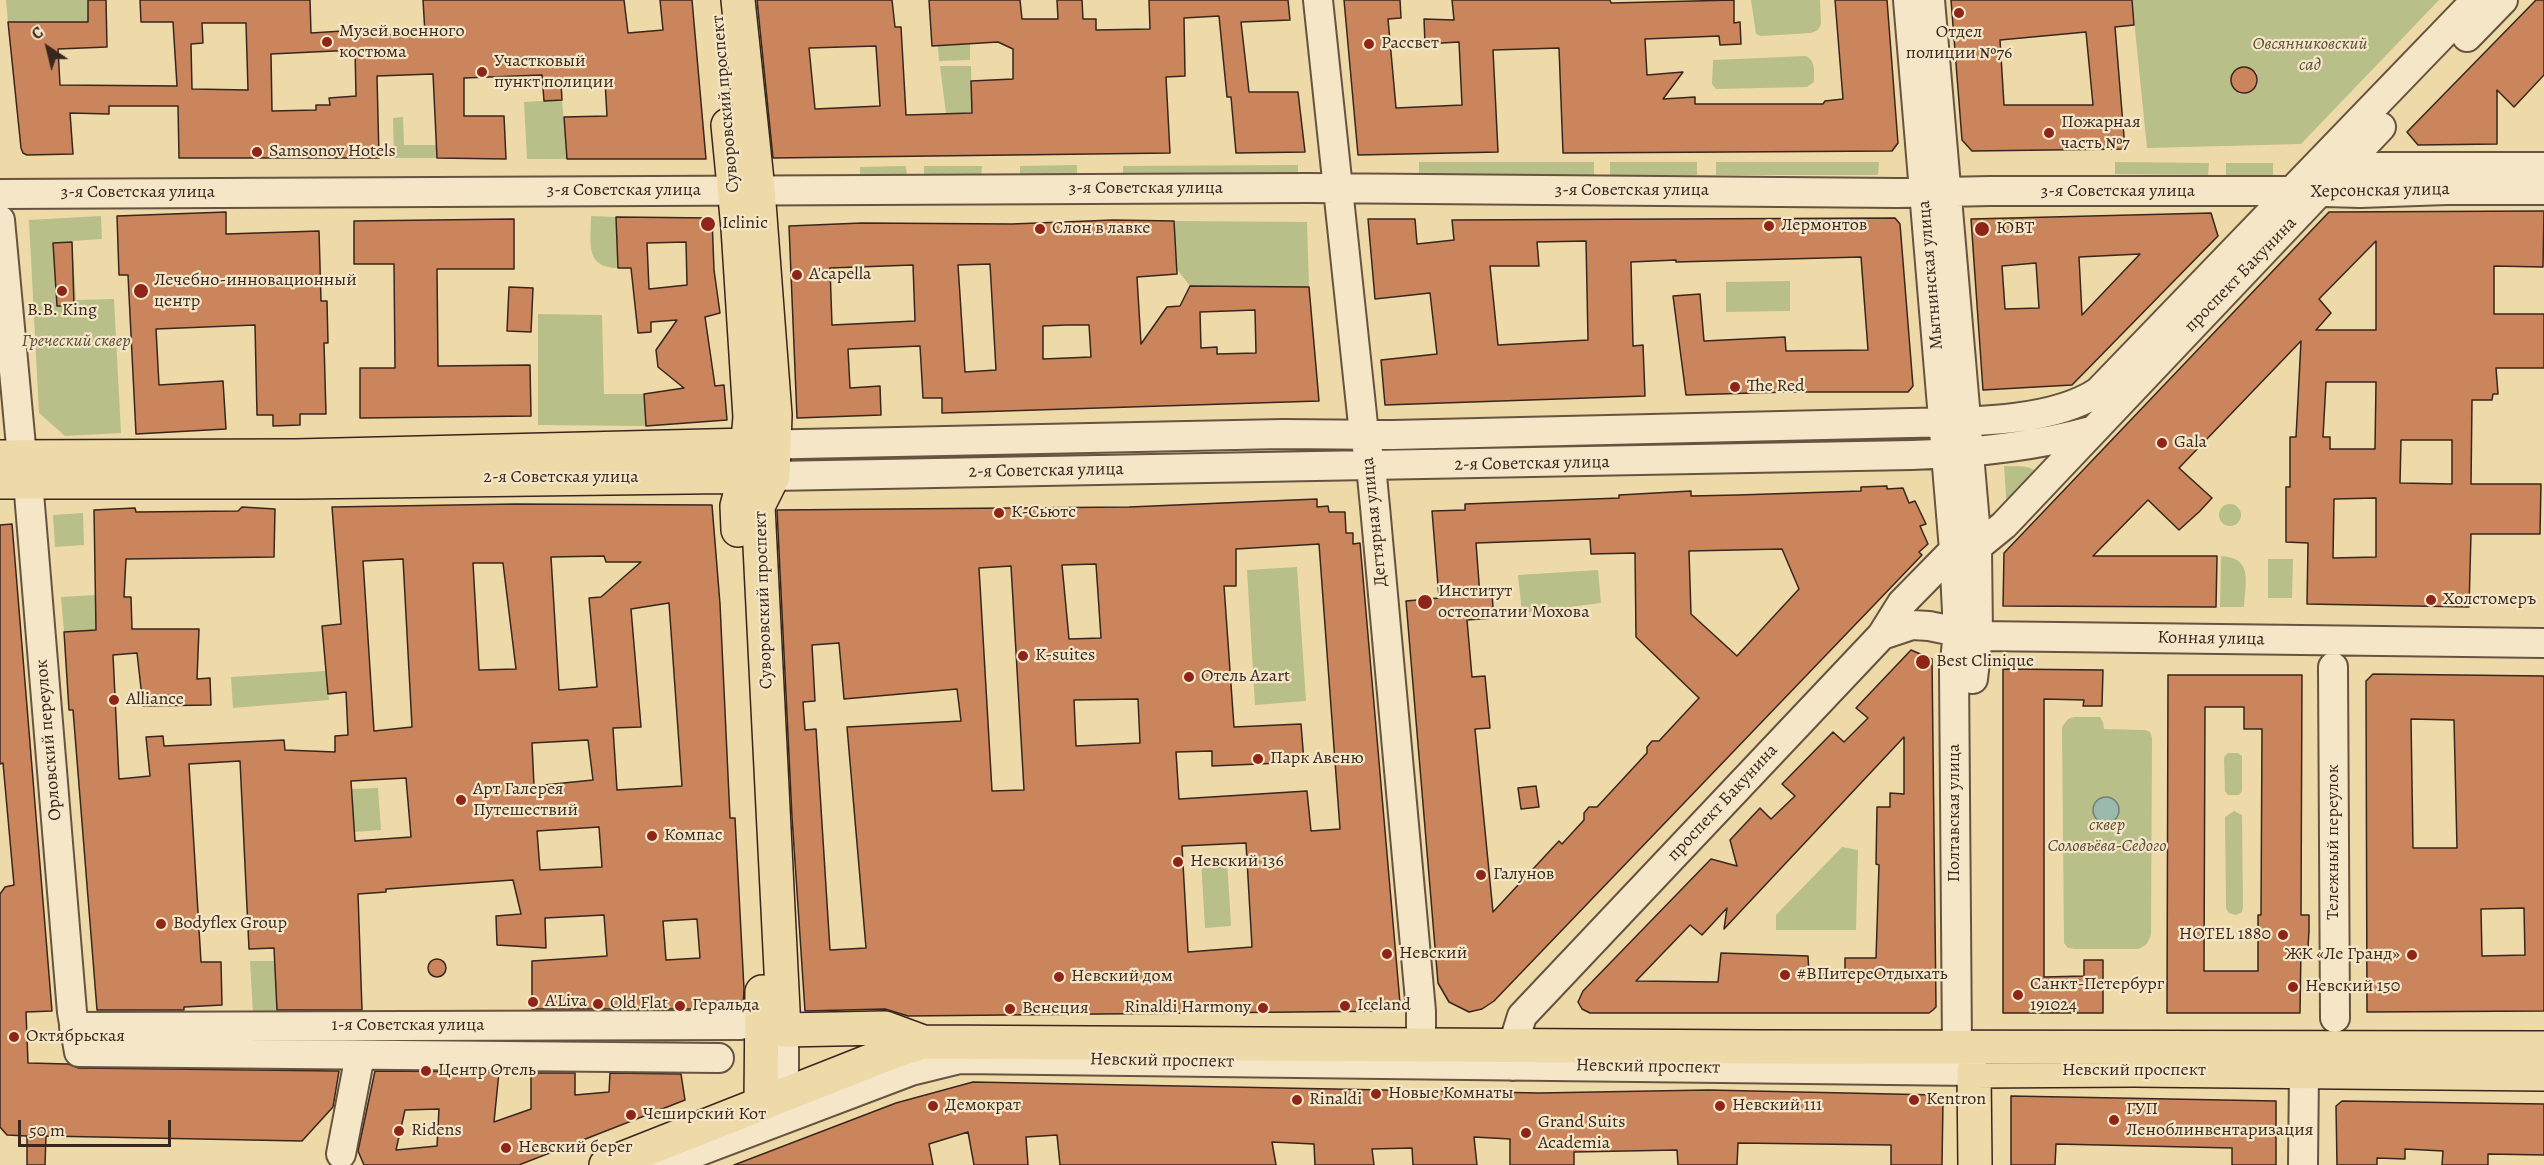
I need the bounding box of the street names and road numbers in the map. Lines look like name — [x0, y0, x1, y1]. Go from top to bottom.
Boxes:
street label: Суворовский проспект — [707, 14, 745, 194]
street label: 3-я Советская улица — [1069, 178, 1223, 200]
street label: Херсонская улица — [2310, 179, 2450, 203]
street label: 3-я Советская улица — [547, 180, 701, 202]
street label: 3-я Советская улица — [1555, 180, 1709, 202]
street label: 3-я Советская улица — [2041, 181, 2195, 203]
street label: 3-я Советская улица — [61, 182, 215, 204]
street label: Мытнинская улица — [1914, 199, 1948, 351]
street label: проспект Бакунина — [2180, 213, 2302, 337]
street label: 2-я Советская улица — [1454, 452, 1610, 476]
street label: Дегтярная улица — [1357, 456, 1393, 588]
street label: 2-я Советская улица — [968, 459, 1124, 483]
street label: 2-я Советская улица — [483, 467, 639, 489]
street label: Суворовский проспект — [750, 511, 778, 689]
street label: Конная улица — [2157, 627, 2265, 651]
street label: Орловский переулок — [31, 658, 67, 822]
street label: проспект Бакунина — [1663, 740, 1783, 866]
street label: Полтавская улица — [1944, 744, 1966, 882]
street label: Тележный переулок — [2323, 764, 2345, 920]
street label: 1-я Советская улица — [332, 1015, 484, 1037]
street label: Невский проспект — [1090, 1049, 1234, 1073]
street label: Невский проспект — [1576, 1055, 1720, 1079]
street label: Невский проспект — [2062, 1060, 2206, 1082]

